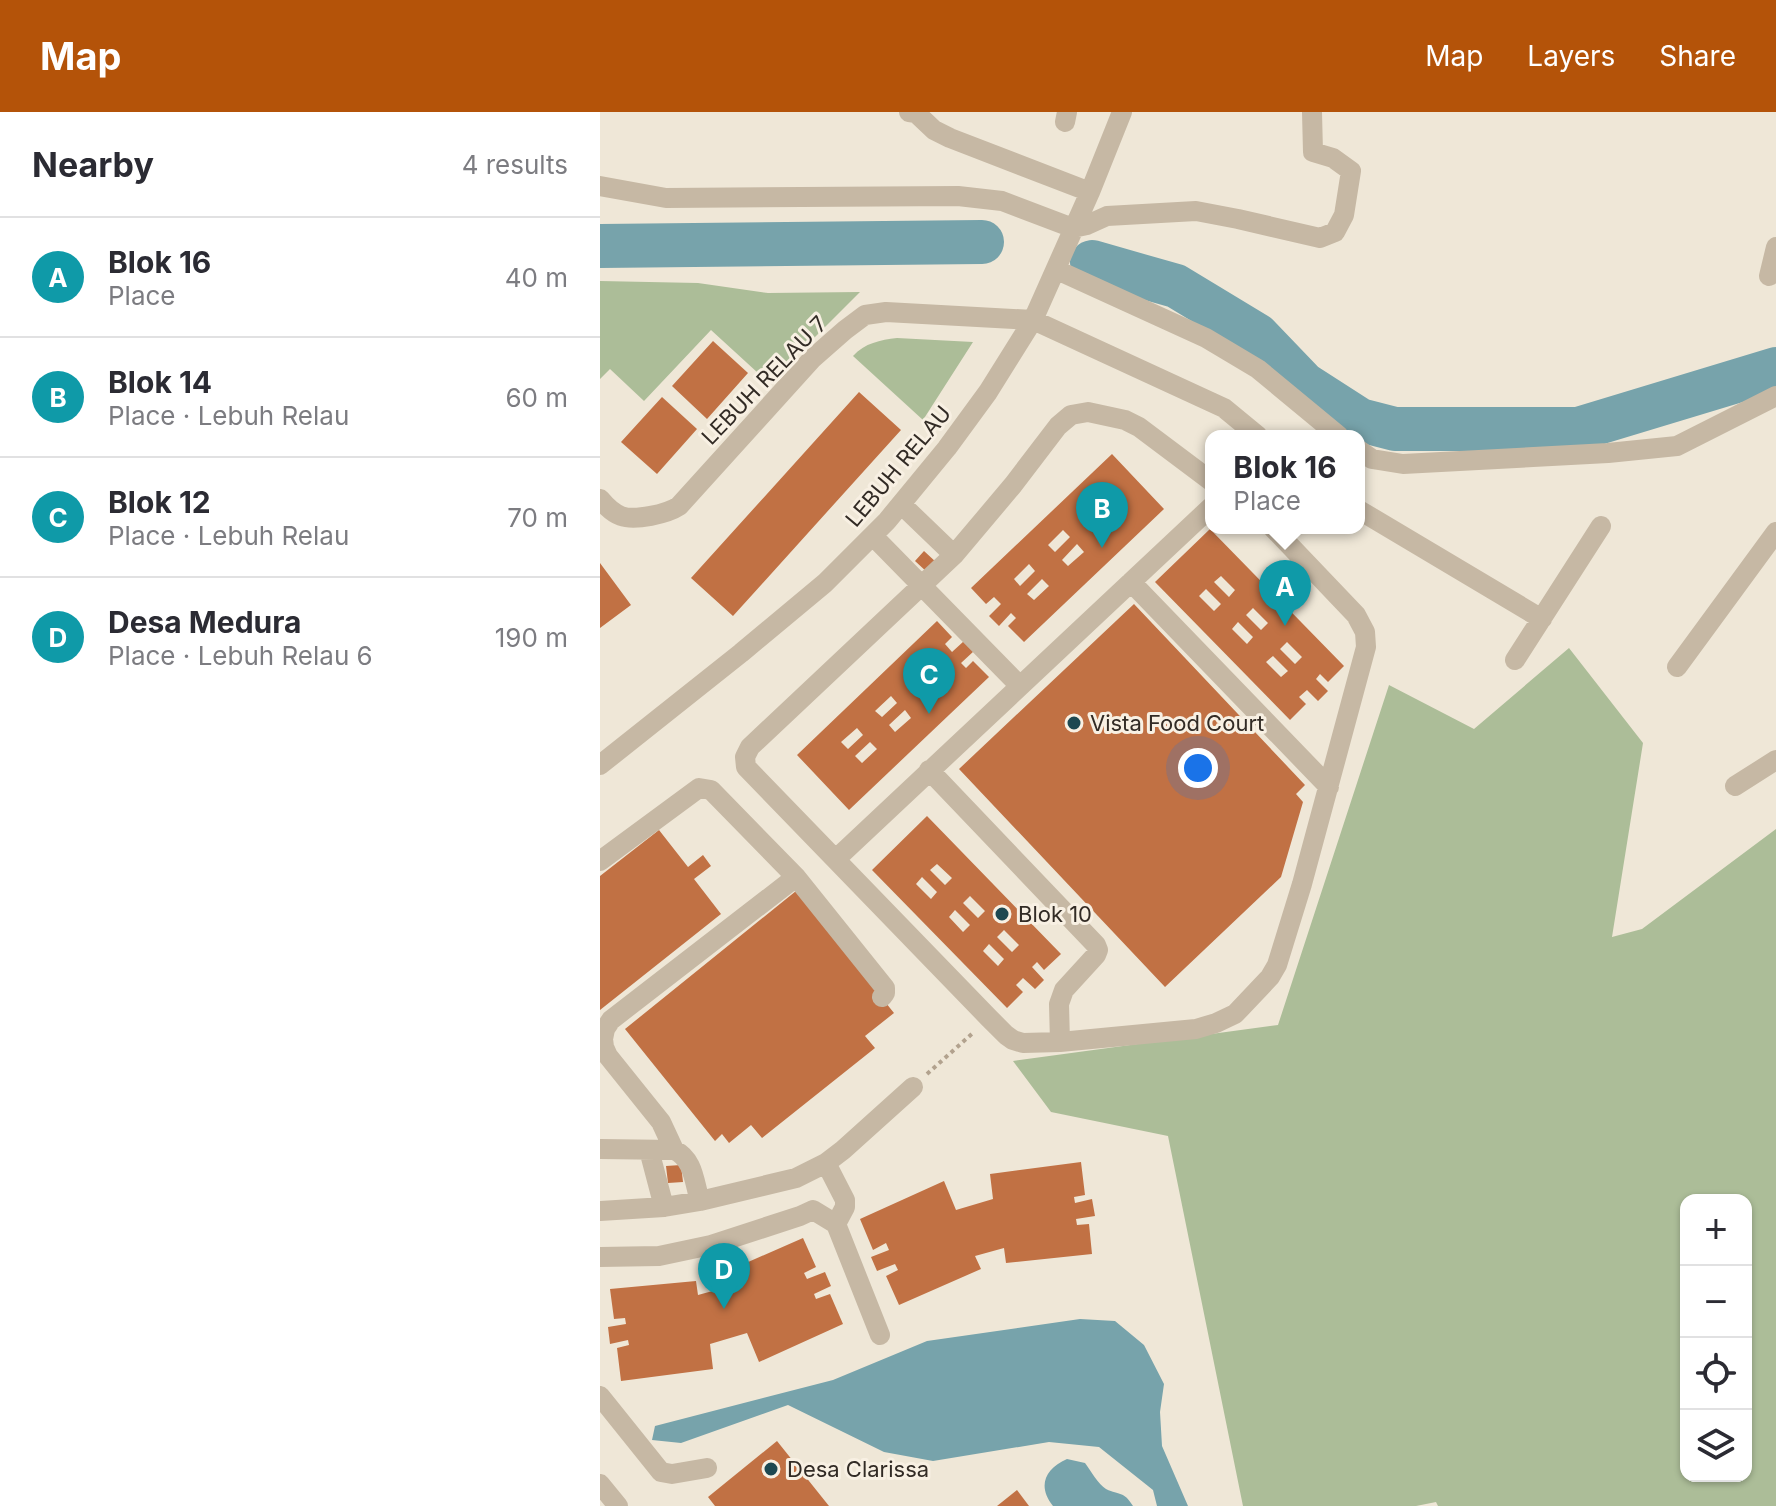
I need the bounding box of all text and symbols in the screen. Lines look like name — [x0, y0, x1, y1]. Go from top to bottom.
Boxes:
text: Map — [40, 33, 121, 79]
text: Map — [1425, 39, 1483, 73]
text: Layers — [1527, 39, 1615, 73]
text: Share — [1659, 39, 1736, 73]
text: Nearby — [32, 144, 154, 185]
text: 4 results — [462, 149, 568, 180]
text: Blok 16 — [108, 244, 211, 280]
text: A — [48, 262, 68, 293]
text: 40 m — [505, 262, 568, 293]
text: Place — [108, 280, 176, 311]
street label: LEBUH RELAU 7 — [696, 310, 832, 450]
text: Blok 14 — [108, 364, 212, 400]
text: B — [49, 382, 67, 413]
text: 60 m — [505, 382, 568, 413]
text: Place · Lebuh Relau — [108, 400, 349, 431]
street label: LEBUH RELAU — [840, 400, 956, 532]
popup — [1205, 430, 1365, 534]
text: Blok 16 — [1233, 449, 1337, 485]
pin: B — [1076, 482, 1128, 548]
text: Blok 12 — [108, 484, 211, 520]
text: Place — [1233, 485, 1301, 516]
text: C — [48, 502, 68, 533]
text: 70 m — [507, 502, 568, 533]
text: Place · Lebuh Relau — [108, 520, 349, 551]
pin: A — [1259, 560, 1311, 626]
text: Desa Medura — [108, 604, 302, 640]
text: D — [49, 622, 67, 653]
text: 190 m — [495, 622, 568, 653]
text: Place · Lebuh Relau 6 — [108, 640, 373, 671]
pin: C — [903, 648, 955, 714]
place label: Vista Food Court — [1090, 710, 1264, 736]
marker: Vista Food Court — [1065, 714, 1083, 732]
your location — [1178, 748, 1218, 788]
place label: Blok 10 — [1018, 901, 1092, 927]
marker: Blok 10 — [993, 905, 1011, 923]
map controls — [1680, 1194, 1752, 1482]
button: + — [1680, 1194, 1752, 1266]
pin: D — [698, 1243, 750, 1309]
button: − — [1680, 1266, 1752, 1338]
button: locate — [1680, 1338, 1752, 1410]
button: layers — [1680, 1410, 1752, 1482]
place label: Desa Clarissa — [787, 1456, 929, 1482]
marker: Desa Clarissa — [762, 1460, 780, 1478]

